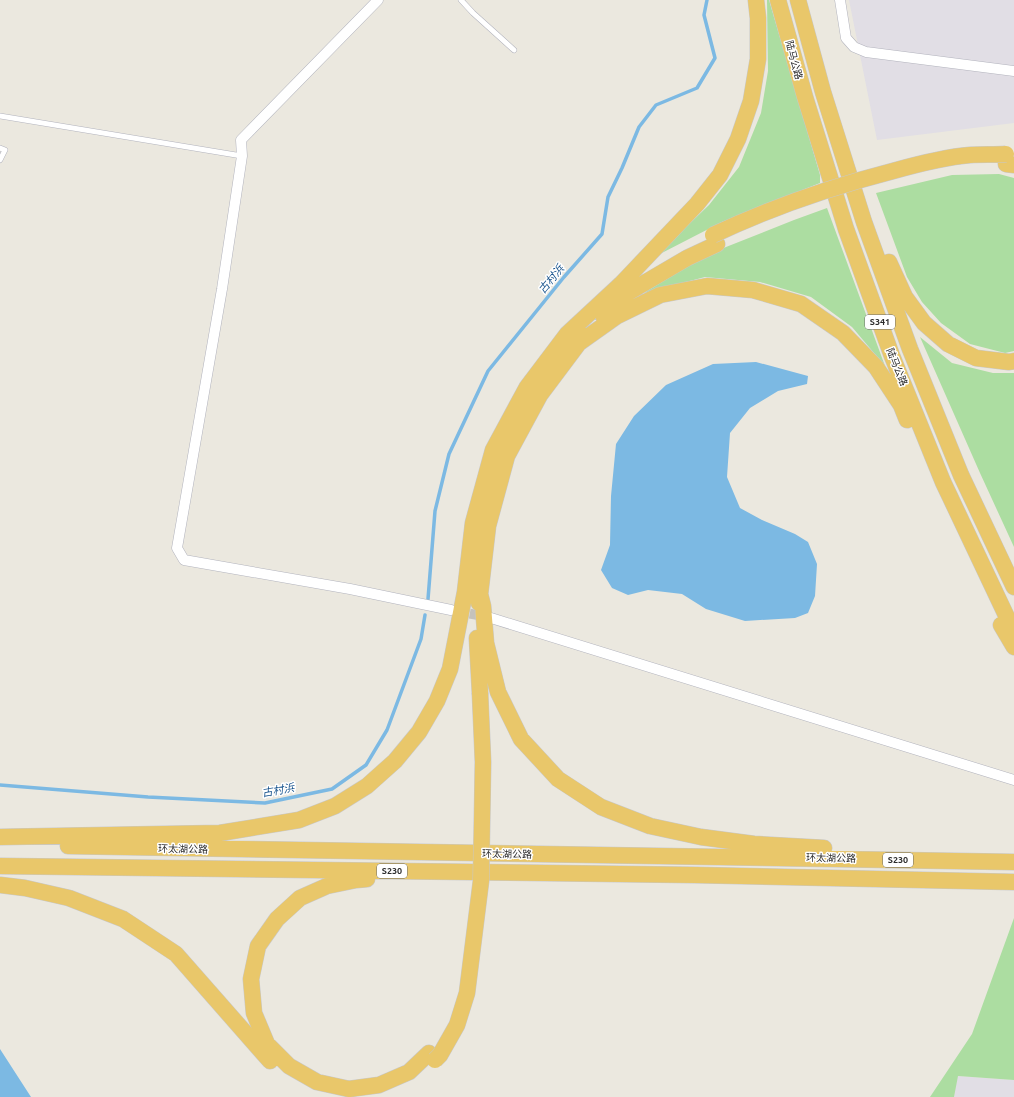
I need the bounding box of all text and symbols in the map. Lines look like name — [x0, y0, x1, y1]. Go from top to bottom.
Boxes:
street label: 陆马公路 — [784, 39, 804, 81]
water label: 古村浜 — [536, 262, 567, 295]
road number: S341 — [865, 315, 895, 329]
street label: 陆马公路 — [884, 346, 910, 388]
water label: 古村浜 — [261, 781, 296, 799]
street label: 环太湖公路 — [158, 843, 208, 855]
street label: 环太湖公路 — [482, 848, 532, 860]
street label: 环太湖公路 — [806, 852, 856, 864]
road number: S230 — [883, 853, 913, 867]
road number: S230 — [377, 864, 407, 878]

